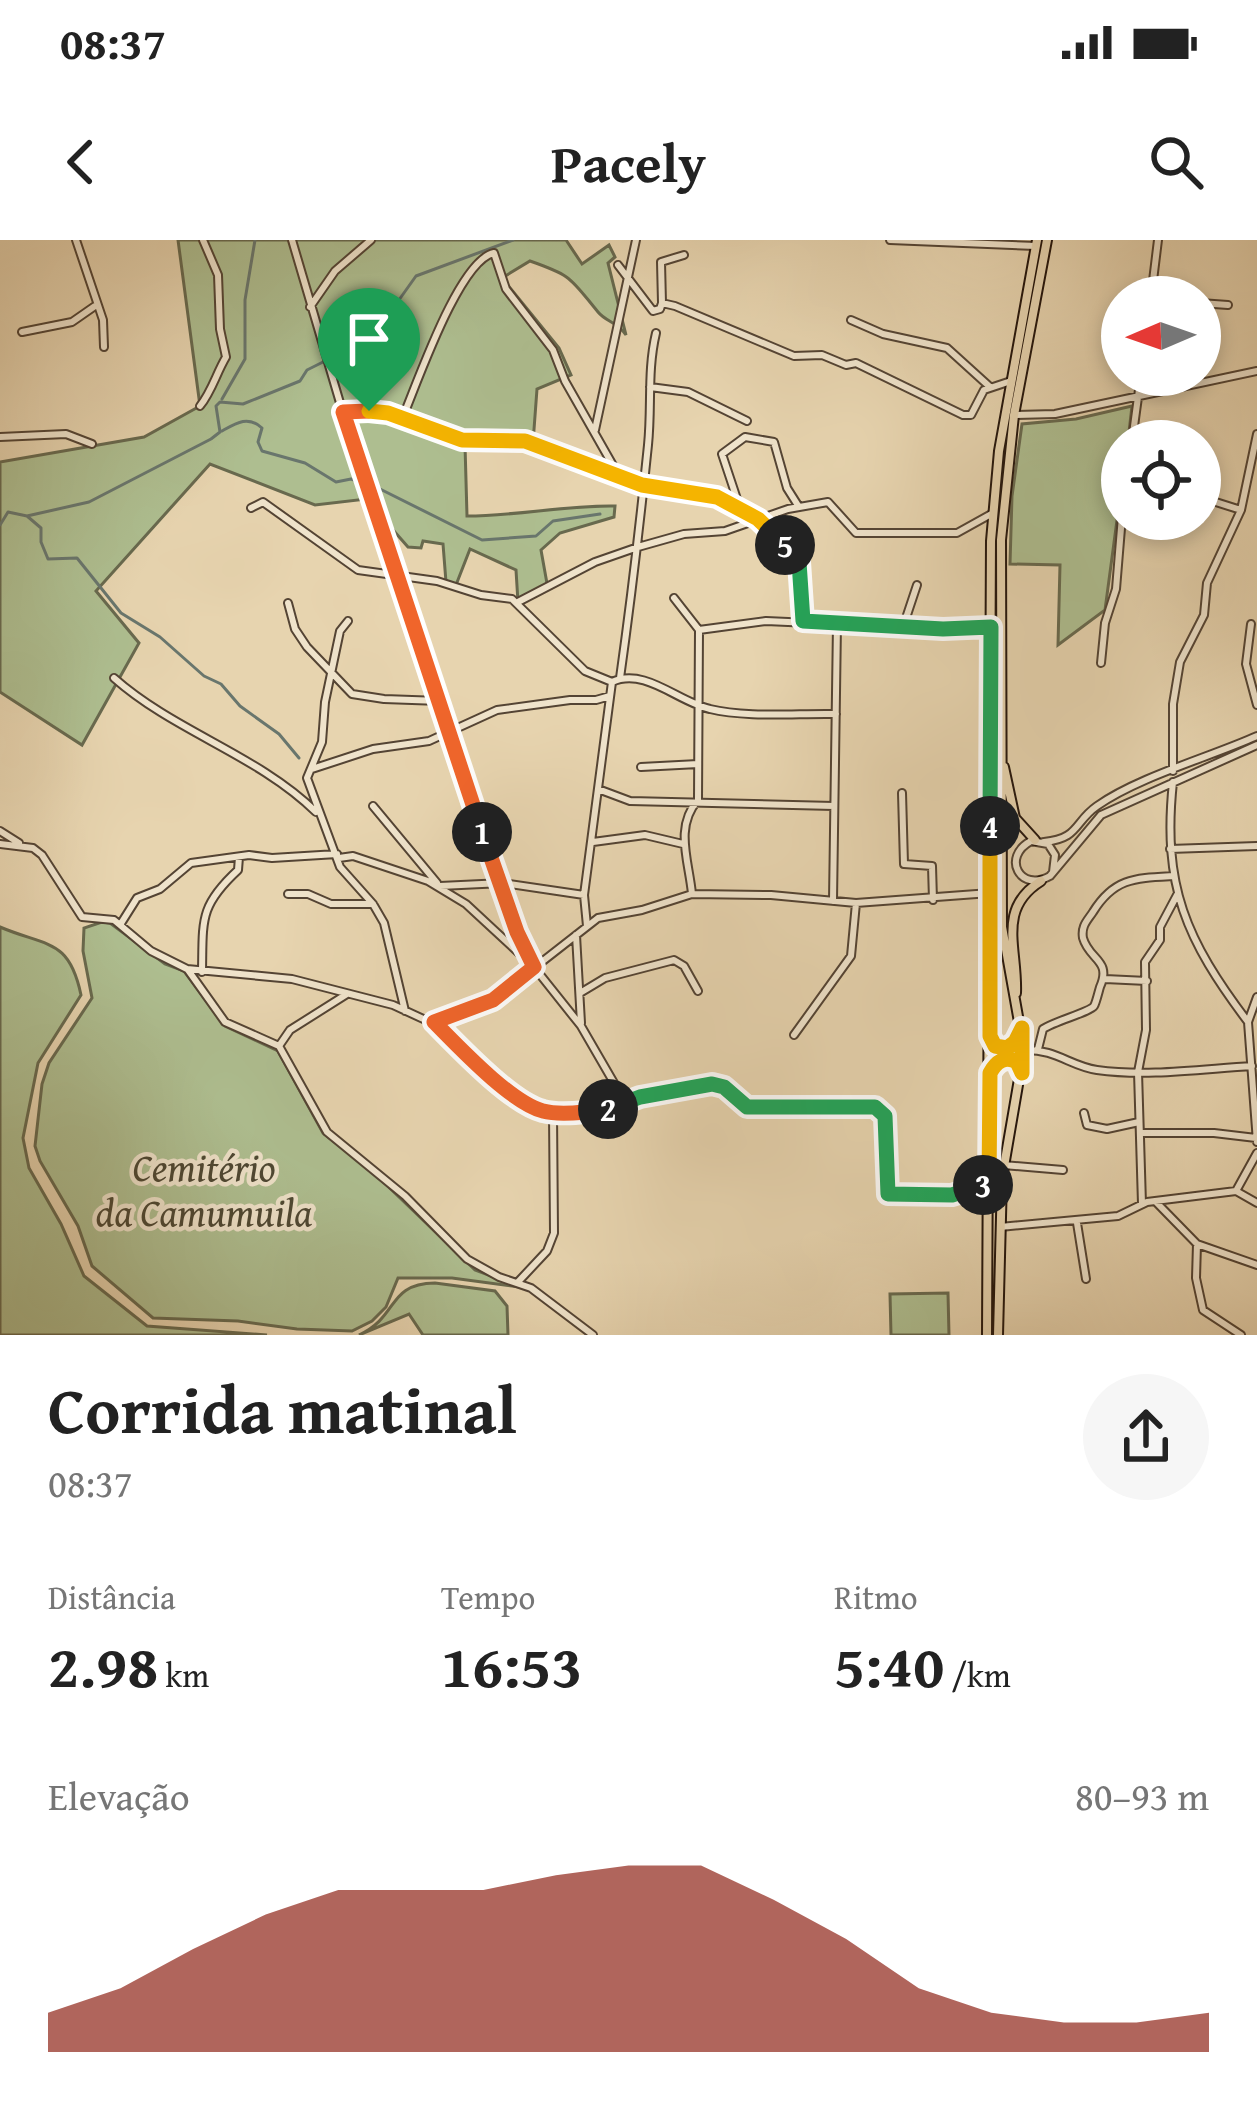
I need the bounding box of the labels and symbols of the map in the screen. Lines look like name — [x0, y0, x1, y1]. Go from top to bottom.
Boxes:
north arrow — [1101, 276, 1221, 396]
pin — [318, 288, 420, 411]
pin: 5 — [755, 515, 815, 575]
pin: 4 — [960, 796, 1020, 856]
pin: 1 — [452, 802, 512, 862]
pin: 2 — [578, 1079, 638, 1139]
park label: Cemitério da Camumuila — [96, 1138, 312, 1240]
pin: 3 — [953, 1155, 1013, 1215]

